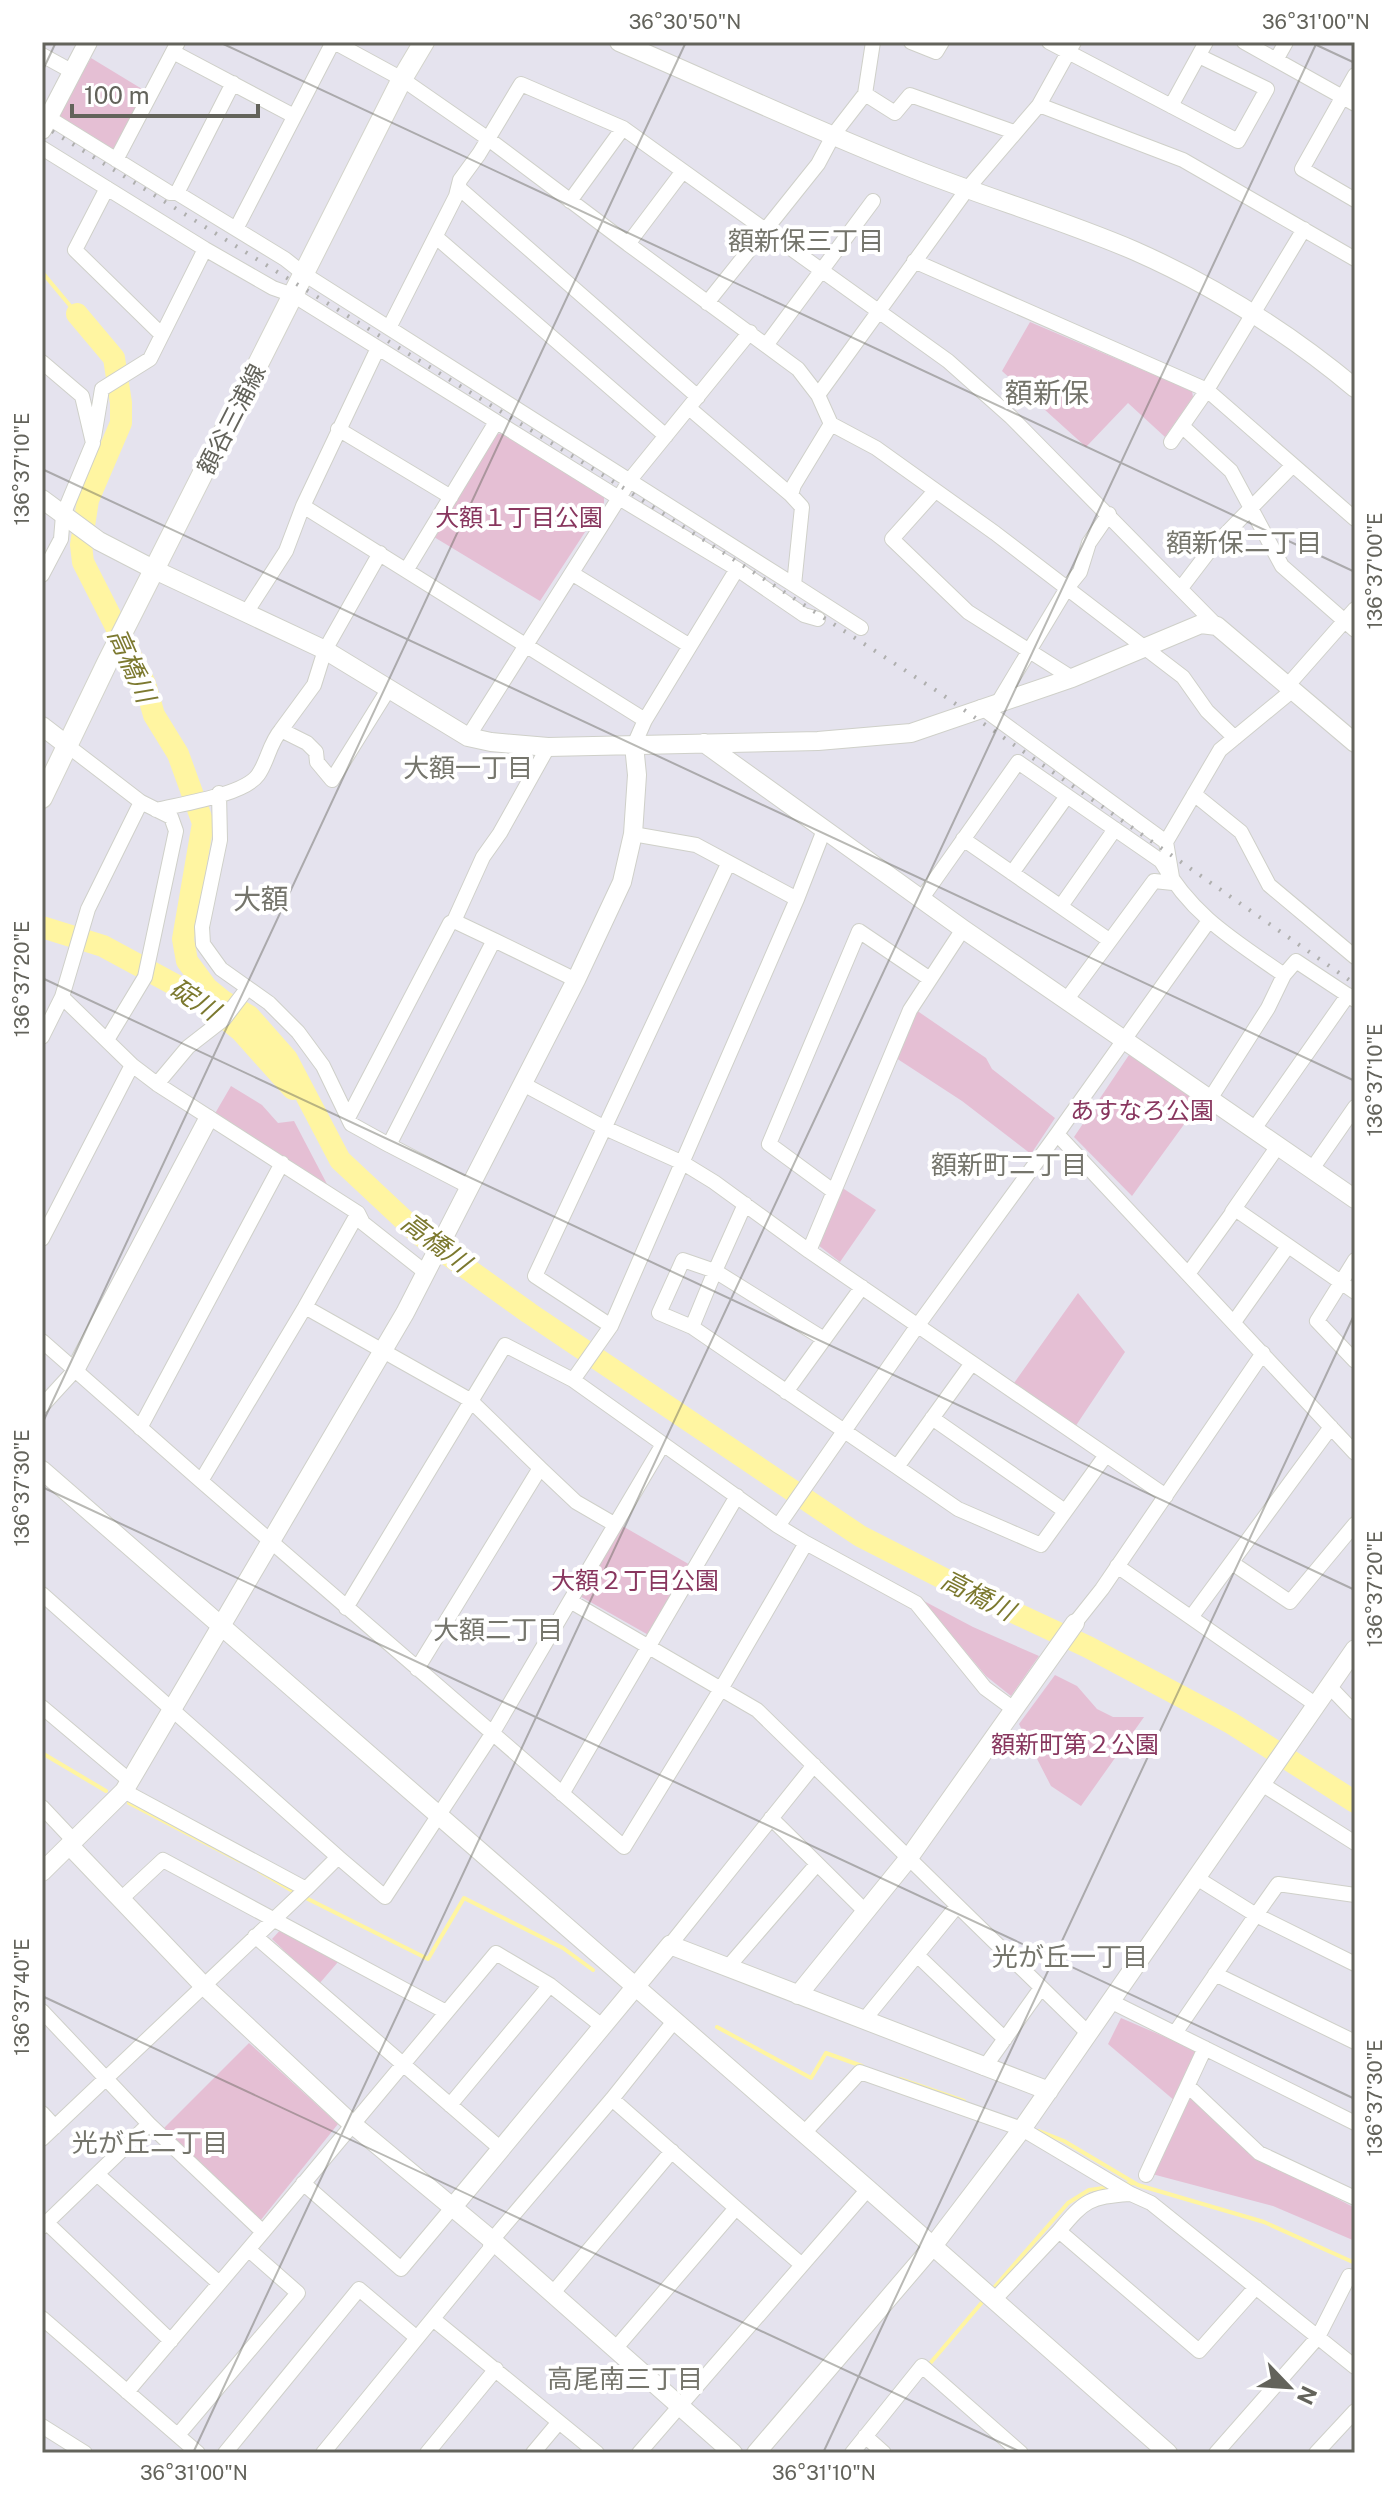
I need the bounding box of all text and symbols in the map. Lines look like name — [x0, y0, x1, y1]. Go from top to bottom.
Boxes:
text: 36°30'50"N — [629, 10, 741, 34]
text: 36°31'00"N — [1262, 10, 1370, 34]
scale bar — [72, 68, 258, 118]
text: 100 m — [84, 81, 150, 109]
district label: 額新保三丁目 — [728, 225, 884, 256]
street label: 額谷三浦線 — [191, 359, 271, 479]
district label: 額新保 — [1005, 376, 1089, 409]
text: 136°37'10"E — [10, 413, 34, 525]
park label: 大額１丁目公園 — [435, 503, 603, 531]
text: 136°37'00"E — [1363, 513, 1387, 629]
district label: 額新保二丁目 — [1166, 527, 1322, 558]
water label: 高橋川 — [102, 623, 163, 710]
district label: 大額一丁目 — [403, 752, 533, 783]
district label: 大額 — [233, 882, 289, 915]
text: 136°37'20"E — [10, 921, 34, 1037]
water label: 碇川 — [165, 972, 228, 1028]
text: 136°37'10"E — [1363, 1024, 1387, 1136]
park label: あすなろ公園 — [1070, 1096, 1214, 1124]
district label: 額新町二丁目 — [931, 1149, 1087, 1180]
water label: 高橋川 — [396, 1206, 479, 1280]
text: 136°37'30"E — [10, 1429, 34, 1547]
text: 136°37'20"E — [1363, 1531, 1387, 1647]
water label: 高橋川 — [936, 1563, 1022, 1628]
park label: 大額２丁目公園 — [551, 1566, 719, 1594]
district label: 大額二丁目 — [433, 1614, 563, 1645]
park label: 額新町第２公園 — [991, 1730, 1159, 1758]
text: 136°37'40"E — [10, 1938, 34, 2056]
district label: 光が丘一丁目 — [992, 1941, 1148, 1972]
text: 136°37'30"E — [1363, 2039, 1387, 2157]
district label: 光が丘二丁目 — [72, 2127, 228, 2158]
north arrow — [1249, 2347, 1329, 2427]
district label: 高尾南三丁目 — [547, 2363, 703, 2394]
text: N — [1292, 2382, 1323, 2409]
text: 36°31'00"N — [140, 2461, 248, 2485]
text: 36°31'10"N — [772, 2461, 876, 2485]

